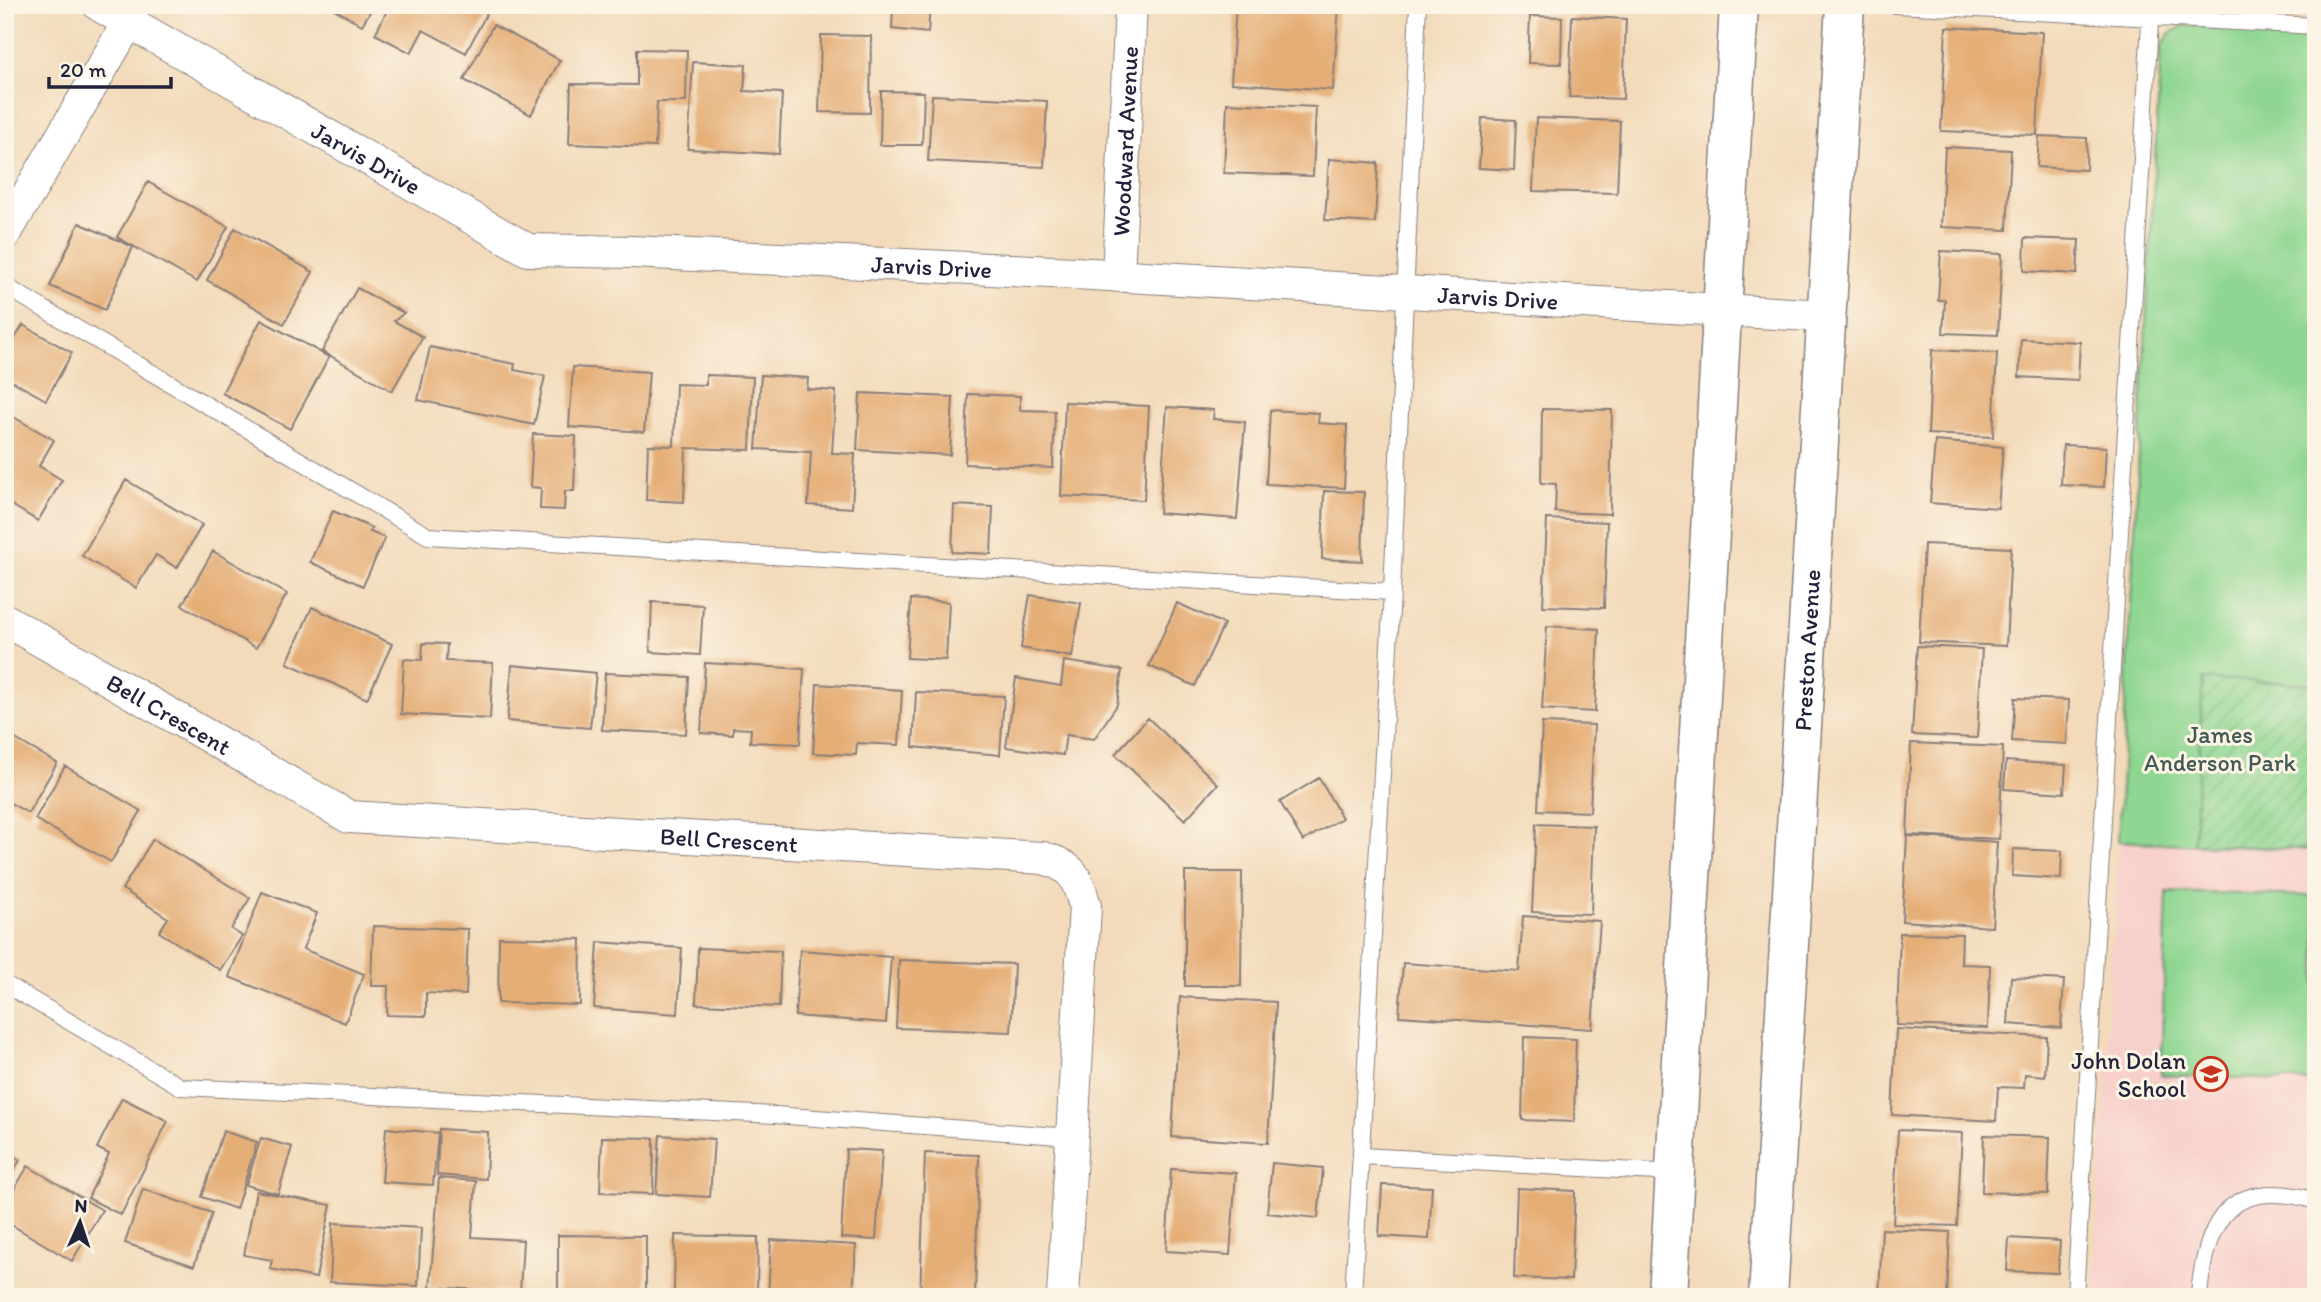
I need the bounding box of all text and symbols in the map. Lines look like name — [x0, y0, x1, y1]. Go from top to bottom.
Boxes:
street label: Woodward Avenue — [1105, 45, 1144, 237]
scale bar — [49, 46, 172, 90]
text: 20 m — [60, 57, 107, 82]
street label: Jarvis Drive — [307, 115, 426, 200]
street label: Jarvis Drive — [871, 249, 993, 284]
street label: Jarvis Drive — [1437, 279, 1559, 315]
street label: Preston Avenue — [1787, 568, 1826, 732]
street label: Bell Crescent — [102, 667, 236, 761]
park label: James Anderson Park — [2144, 720, 2297, 777]
street label: Bell Crescent — [659, 821, 799, 858]
place label: John Dolan School — [2071, 1046, 2186, 1103]
school or university icon: John Dolan School — [2192, 1055, 2230, 1093]
north arrow — [46, 1186, 116, 1256]
text: N — [74, 1194, 88, 1217]

